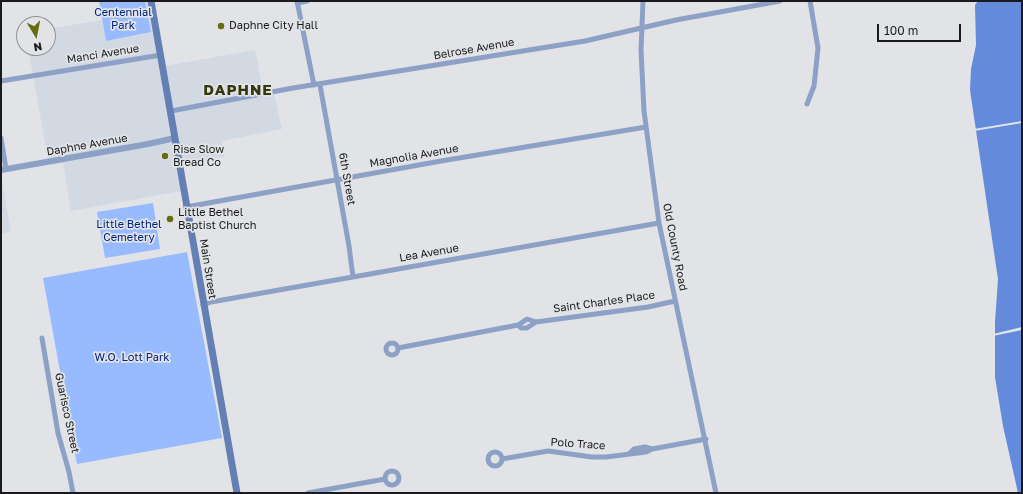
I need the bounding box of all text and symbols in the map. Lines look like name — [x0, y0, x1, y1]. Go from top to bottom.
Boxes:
park label: Centennial Park — [94, 6, 152, 32]
north arrow — [16, 16, 56, 56]
scale bar — [879, 16, 963, 42]
place label: Daphne City Hall — [229, 19, 318, 33]
marker: Daphne City Hall — [216, 21, 226, 31]
text: 100 m — [884, 23, 918, 38]
street label: Belrose Avenue — [433, 35, 515, 63]
text: N — [33, 40, 43, 54]
street label: Manci Avenue — [66, 42, 140, 66]
district label: DAPHNE — [203, 81, 273, 99]
street label: Daphne Avenue — [45, 131, 129, 159]
street label: Magnolia Avenue — [369, 142, 459, 170]
place label: Rise Slow Bread Co — [173, 143, 224, 169]
marker: Rise Slow Bread Co — [160, 151, 170, 161]
street label: 6th Street — [336, 152, 358, 206]
street label: Old County Road — [660, 202, 690, 292]
place label: Little Bethel Baptist Church — [178, 206, 257, 232]
marker: Little Bethel Baptist Church — [165, 214, 175, 224]
park label: Little Bethel Cemetery — [96, 218, 162, 244]
street label: Main Street — [197, 238, 219, 300]
street label: Lea Avenue — [398, 241, 460, 265]
street label: Saint Charles Place — [552, 288, 656, 316]
park label: W.O. Lott Park — [95, 351, 169, 365]
street label: Guarisco Street — [52, 372, 82, 454]
street label: Polo Trace — [550, 435, 606, 453]

